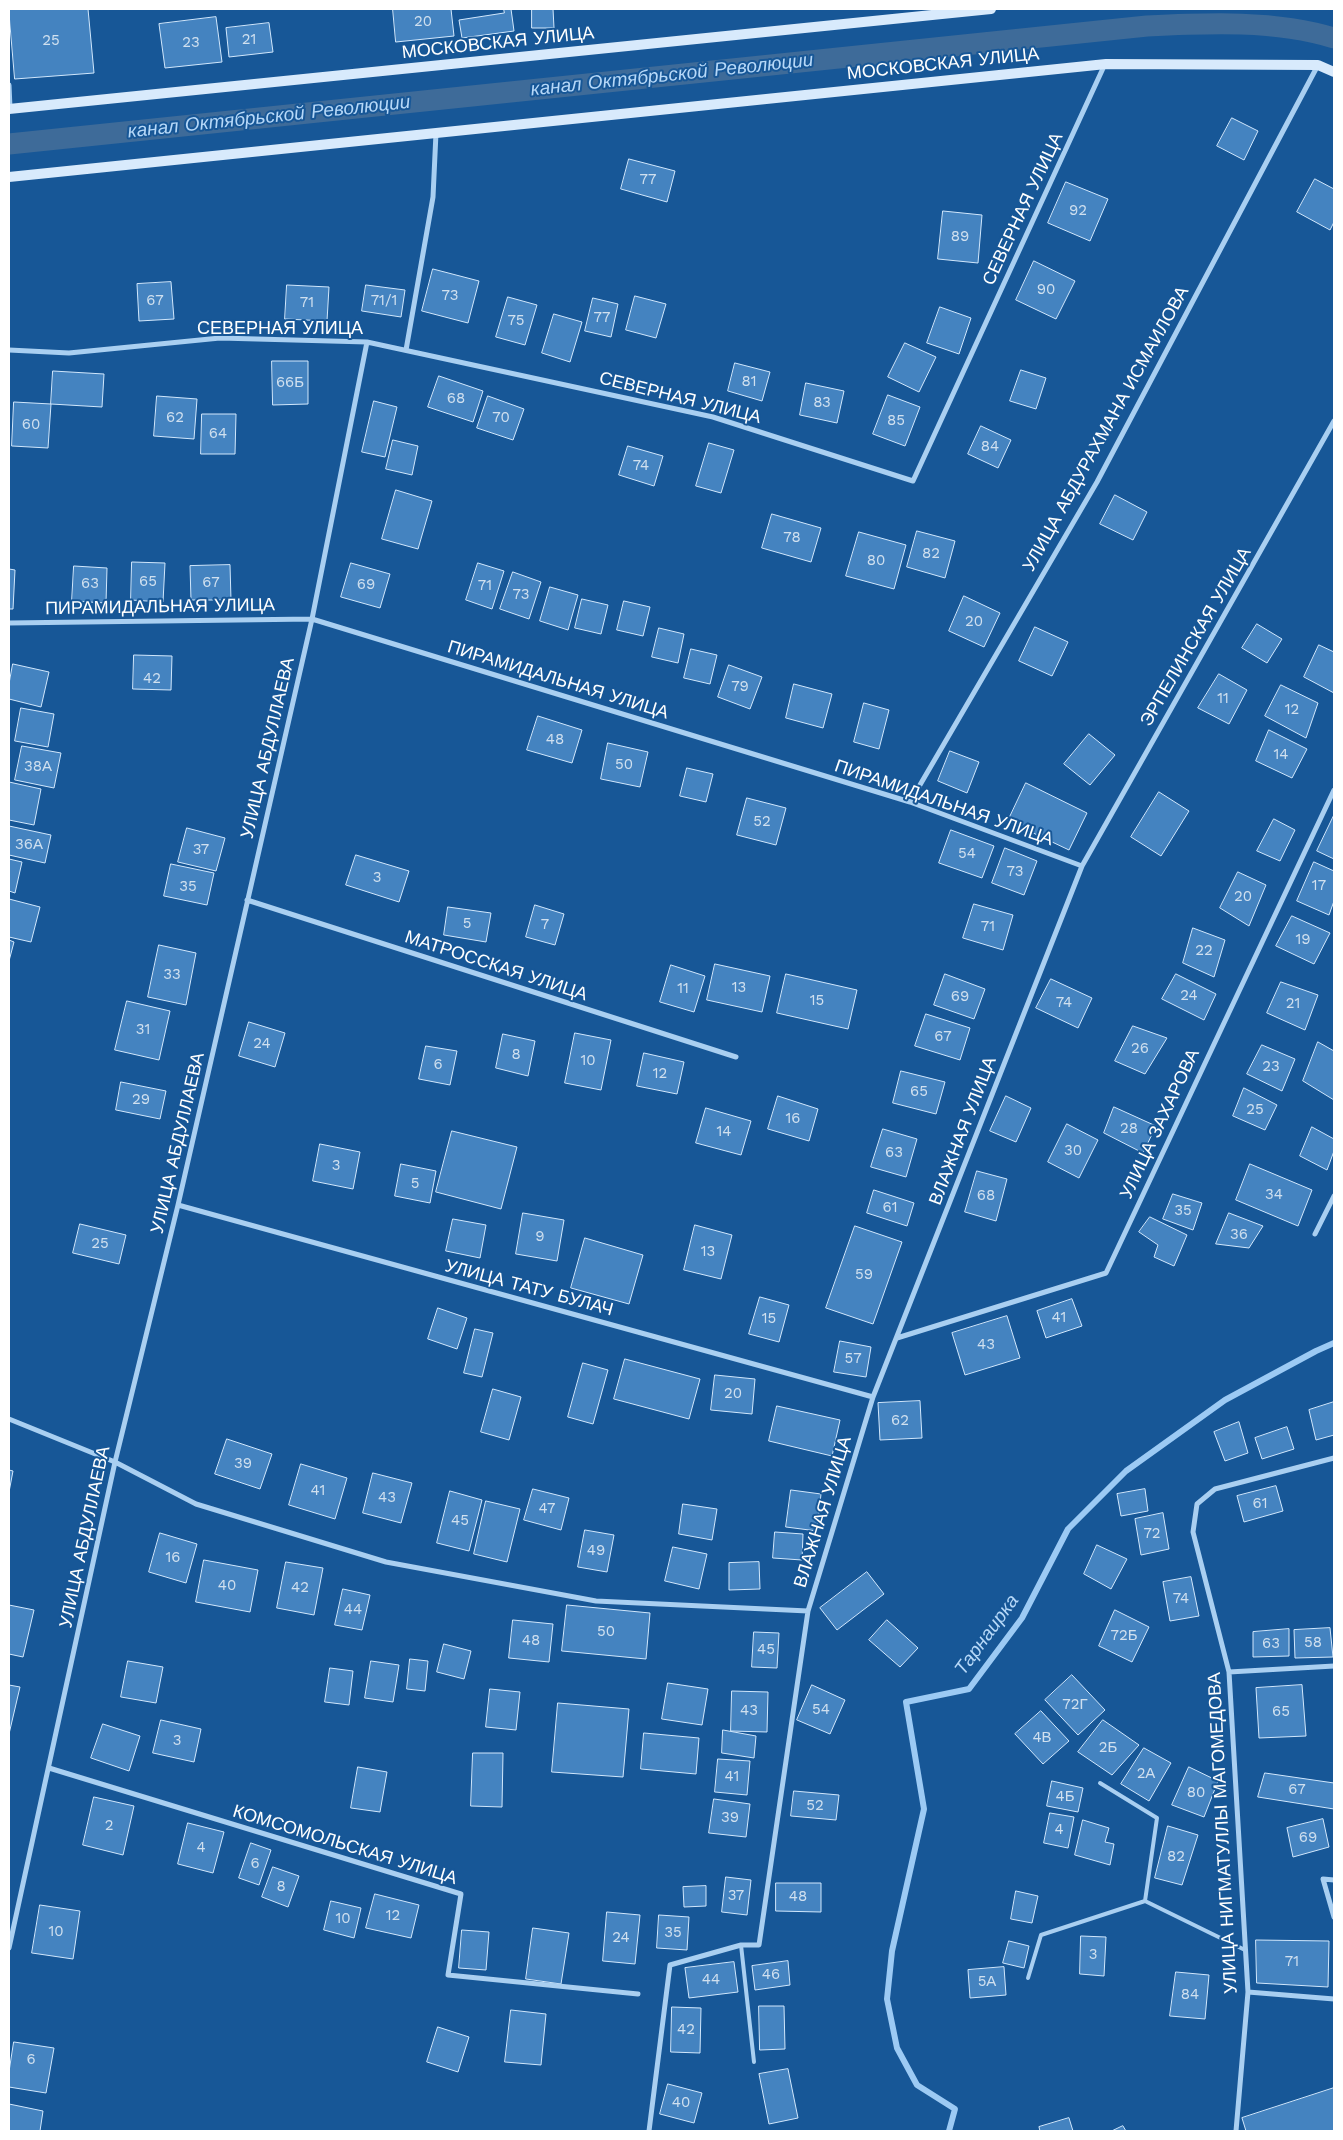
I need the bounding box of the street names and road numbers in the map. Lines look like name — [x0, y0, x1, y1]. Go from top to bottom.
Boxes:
street label: МОСКОВСКАЯ УЛИЦА — [401, 22, 595, 64]
street label: МОСКОВСКАЯ УЛИЦА — [846, 43, 1040, 85]
street label: СЕВЕРНАЯ УЛИЦА — [978, 129, 1068, 289]
street label: УЛИЦА АБДУРАХМАНА ИСМАИЛОВА — [1018, 283, 1194, 575]
street label: СЕВЕРНАЯ УЛИЦА — [197, 318, 363, 340]
street label: СЕВЕРНАЯ УЛИЦА — [597, 367, 763, 429]
street label: ЭРПЕЛИНСКАЯ УЛИЦА — [1136, 544, 1256, 730]
street label: ПИРАМИДАЛЬНАЯ УЛИЦА — [45, 594, 275, 620]
street label: ПИРАМИДАЛЬНАЯ УЛИЦА — [445, 636, 671, 724]
street label: УЛИЦА АБДУЛЛАЕВА — [237, 655, 299, 841]
street label: ПИРАМИДАЛЬНАЯ УЛИЦА — [832, 755, 1056, 851]
street label: МАТРОССКАЯ УЛИЦА — [402, 926, 590, 1006]
street label: УЛИЦА ЗАХАРОВА — [1116, 1046, 1204, 1202]
street label: УЛИЦА АБДУЛЛАЕВА — [147, 1050, 209, 1236]
street label: ВЛАЖНАЯ УЛИЦА — [925, 1054, 1001, 1208]
street label: УЛИЦА ТАТУ БУЛАЧ — [443, 1255, 615, 1321]
street label: ВЛАЖНАЯ УЛИЦА — [790, 1434, 856, 1590]
street label: УЛИЦА АБДУЛЛАЕВА — [55, 1444, 115, 1630]
street label: УЛИЦА НИГМАТУЛЛЫ МАГОМЕДОВА — [1204, 1672, 1242, 1994]
street label: КОМСОМОЛЬСКАЯ УЛИЦА — [230, 1801, 460, 1889]

